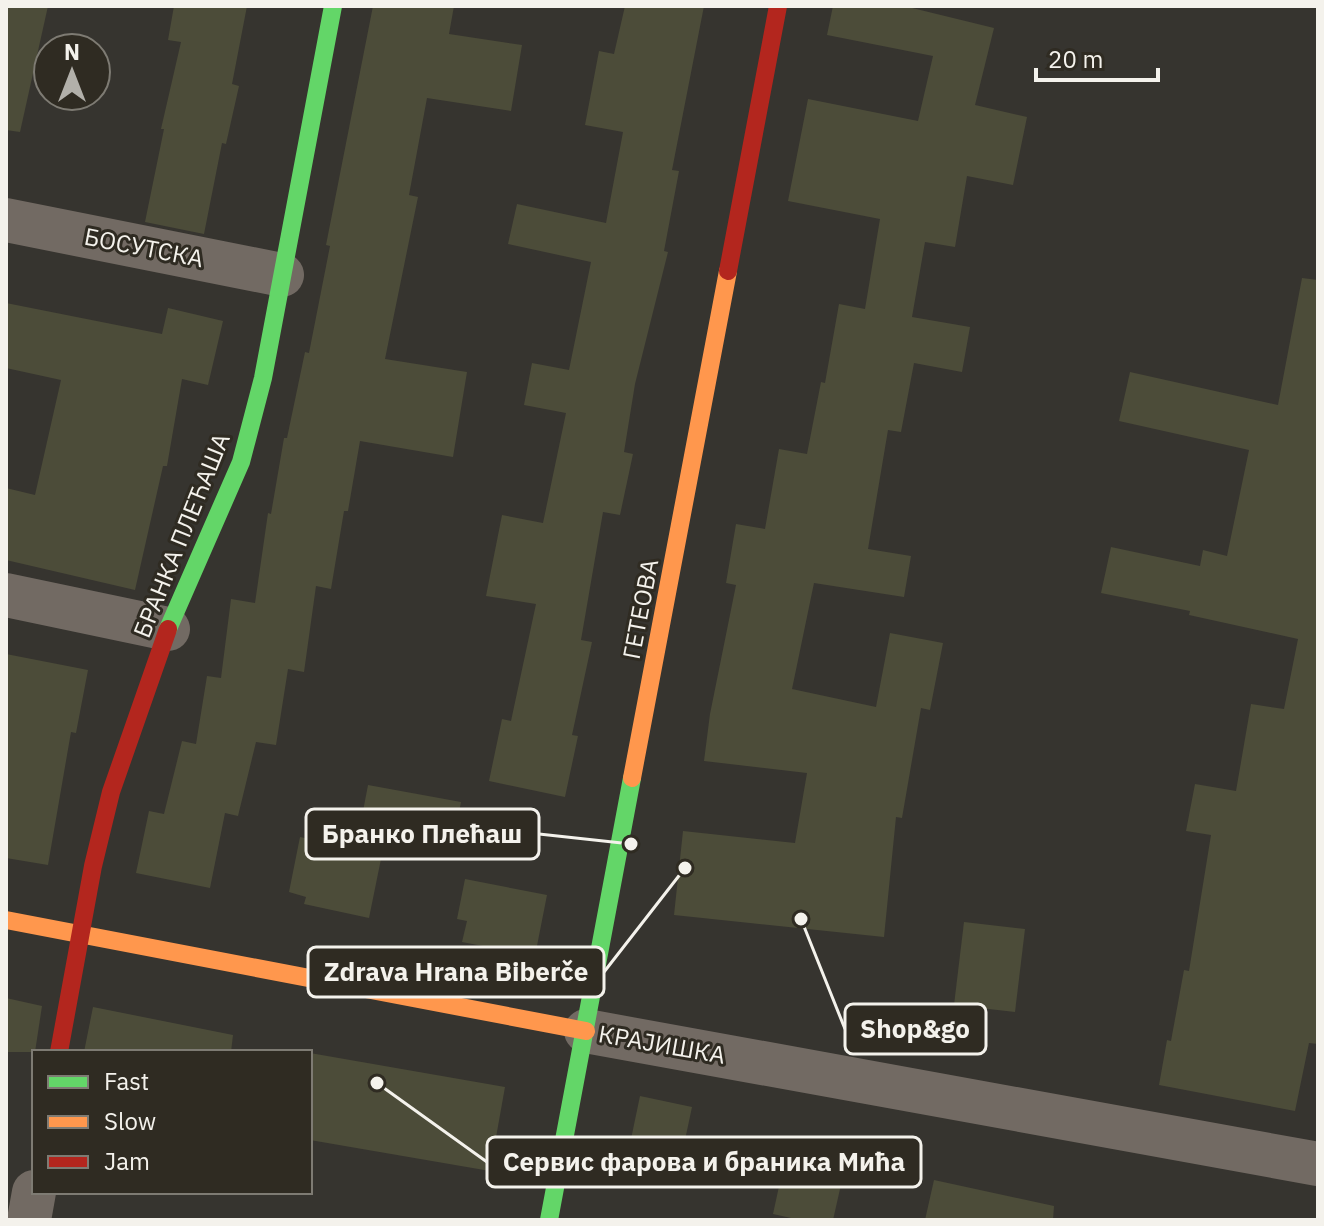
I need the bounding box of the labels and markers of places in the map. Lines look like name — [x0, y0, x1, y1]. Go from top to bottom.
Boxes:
callout: Бранко Плећаш — [306, 809, 539, 859]
callout: Zdrava Hrana Biberče — [308, 947, 604, 997]
callout: Shop&go — [845, 1004, 986, 1054]
callout: Сервис фарова и браника Мића — [487, 1137, 921, 1187]

